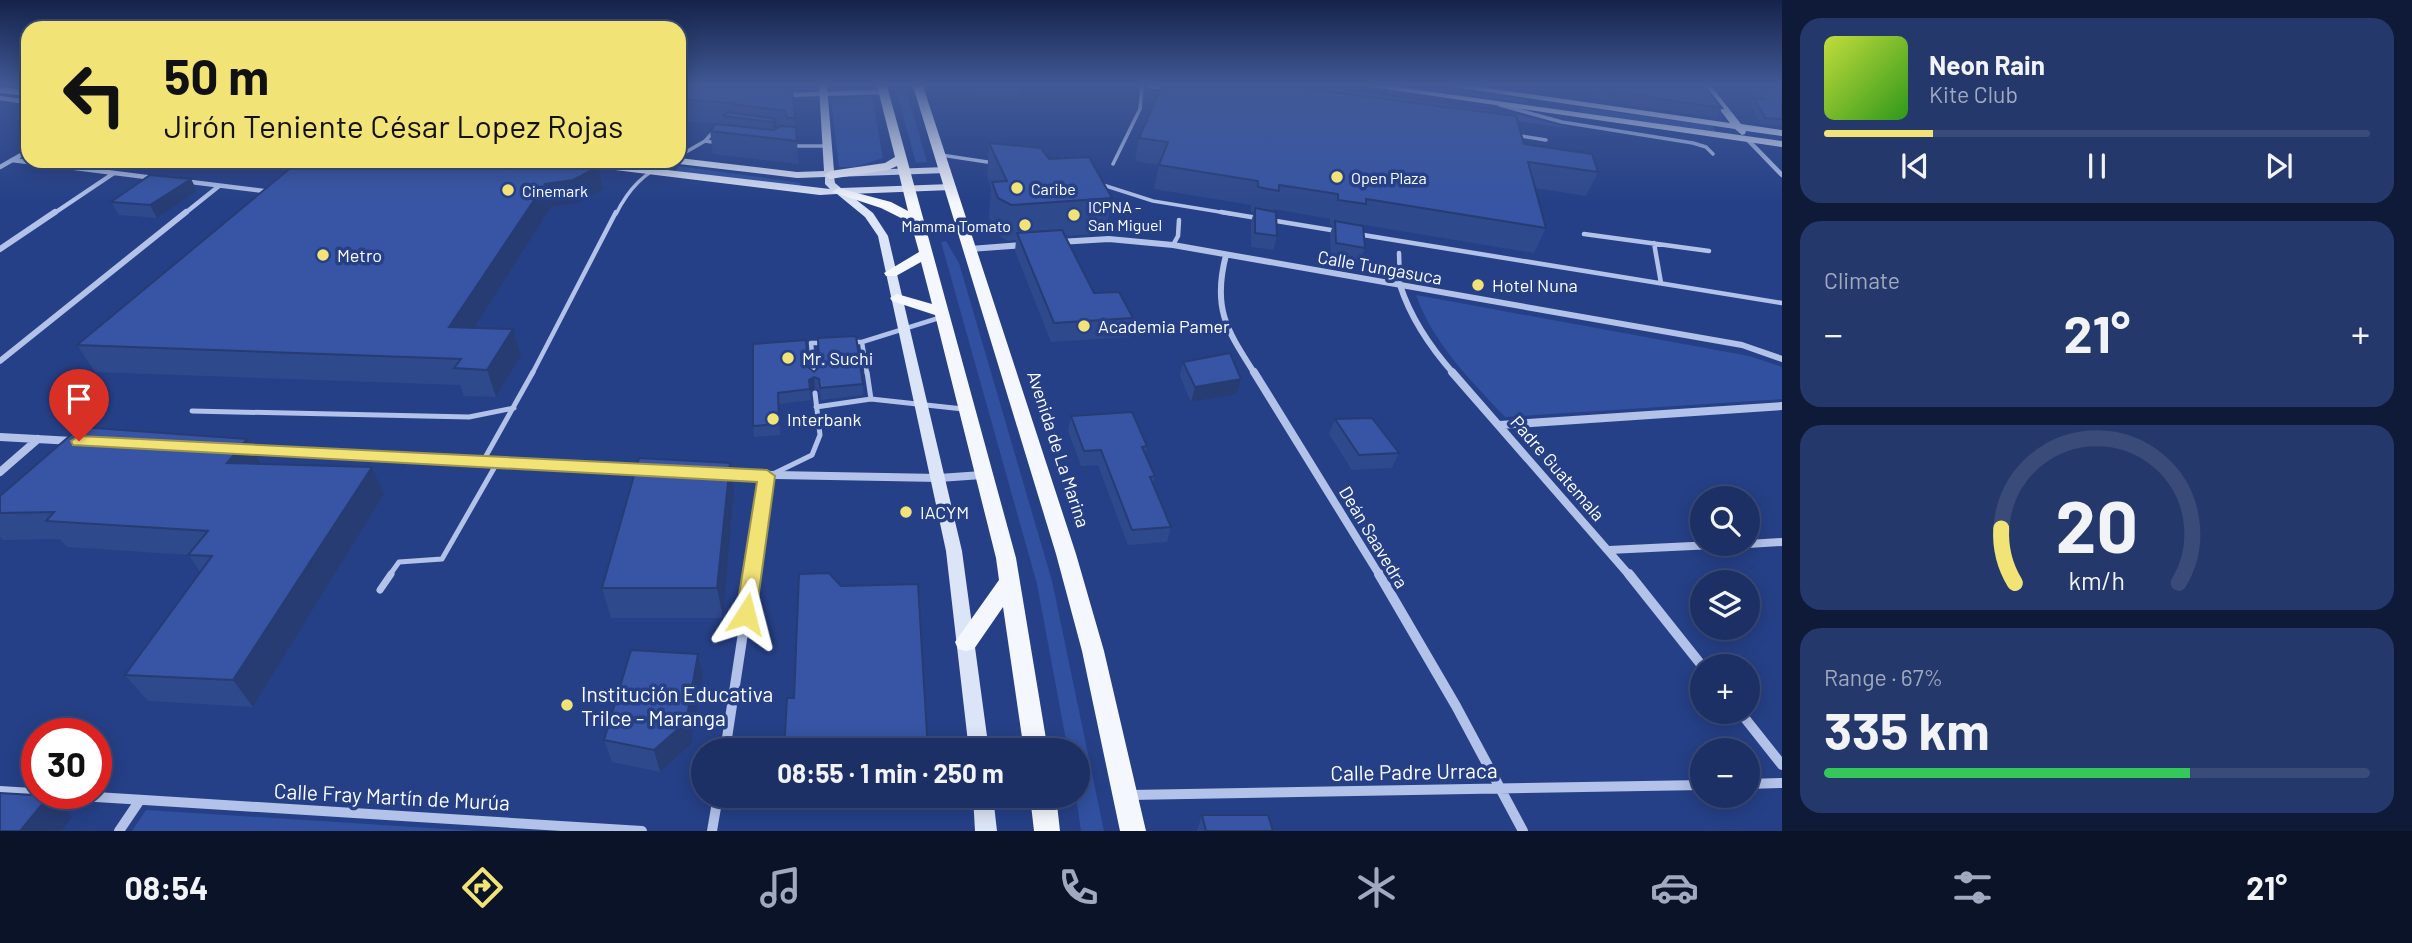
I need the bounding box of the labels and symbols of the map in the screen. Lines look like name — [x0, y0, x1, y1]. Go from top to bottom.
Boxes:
place label: Open Plaza — [1351, 168, 1427, 187]
marker: Open Plaza — [1329, 169, 1345, 185]
place label: Caribe — [1031, 179, 1076, 198]
marker: Caribe — [1009, 180, 1025, 196]
place label: Cinemark — [522, 181, 588, 200]
marker: Cinemark — [500, 182, 516, 198]
place label: ICPNA - San Miguel — [1088, 197, 1162, 234]
marker: ICPNA - San Miguel — [1066, 207, 1082, 223]
place label: Mamma Tomato — [901, 216, 1011, 235]
marker: Mamma Tomato — [1017, 217, 1033, 233]
place label: Metro — [337, 244, 382, 266]
street label: Calle Tungasuca — [1316, 245, 1444, 289]
marker: Metro — [315, 247, 331, 263]
place label: Hotel Nuna — [1492, 274, 1578, 296]
marker: Hotel Nuna — [1470, 277, 1486, 293]
place label: Academia Pamer — [1098, 315, 1230, 337]
marker: Academia Pamer — [1076, 318, 1092, 334]
place label: Mr. Suchi — [802, 347, 873, 369]
marker: Mr. Suchi — [780, 350, 796, 366]
street label: Avenida de La Marina — [1023, 368, 1095, 530]
pin — [49, 369, 109, 441]
place label: Interbank — [787, 408, 862, 430]
marker: Interbank — [765, 411, 781, 427]
street label: Padre Guatemala — [1506, 411, 1610, 525]
street label: Deán Saavedra — [1335, 482, 1413, 592]
place label: IACYM — [920, 501, 969, 523]
marker: IACYM — [898, 504, 914, 520]
position arrow — [709, 577, 783, 651]
place label: Institución Educativa Trilce - Maranga — [581, 681, 773, 730]
marker: Institución Educativa Trilce - Maranga — [559, 697, 575, 713]
speed limit sign: 30 — [21, 718, 112, 809]
street label: Calle Padre Urraca — [1330, 757, 1498, 785]
street label: Calle Fray Martín de Murúa — [273, 777, 511, 815]

